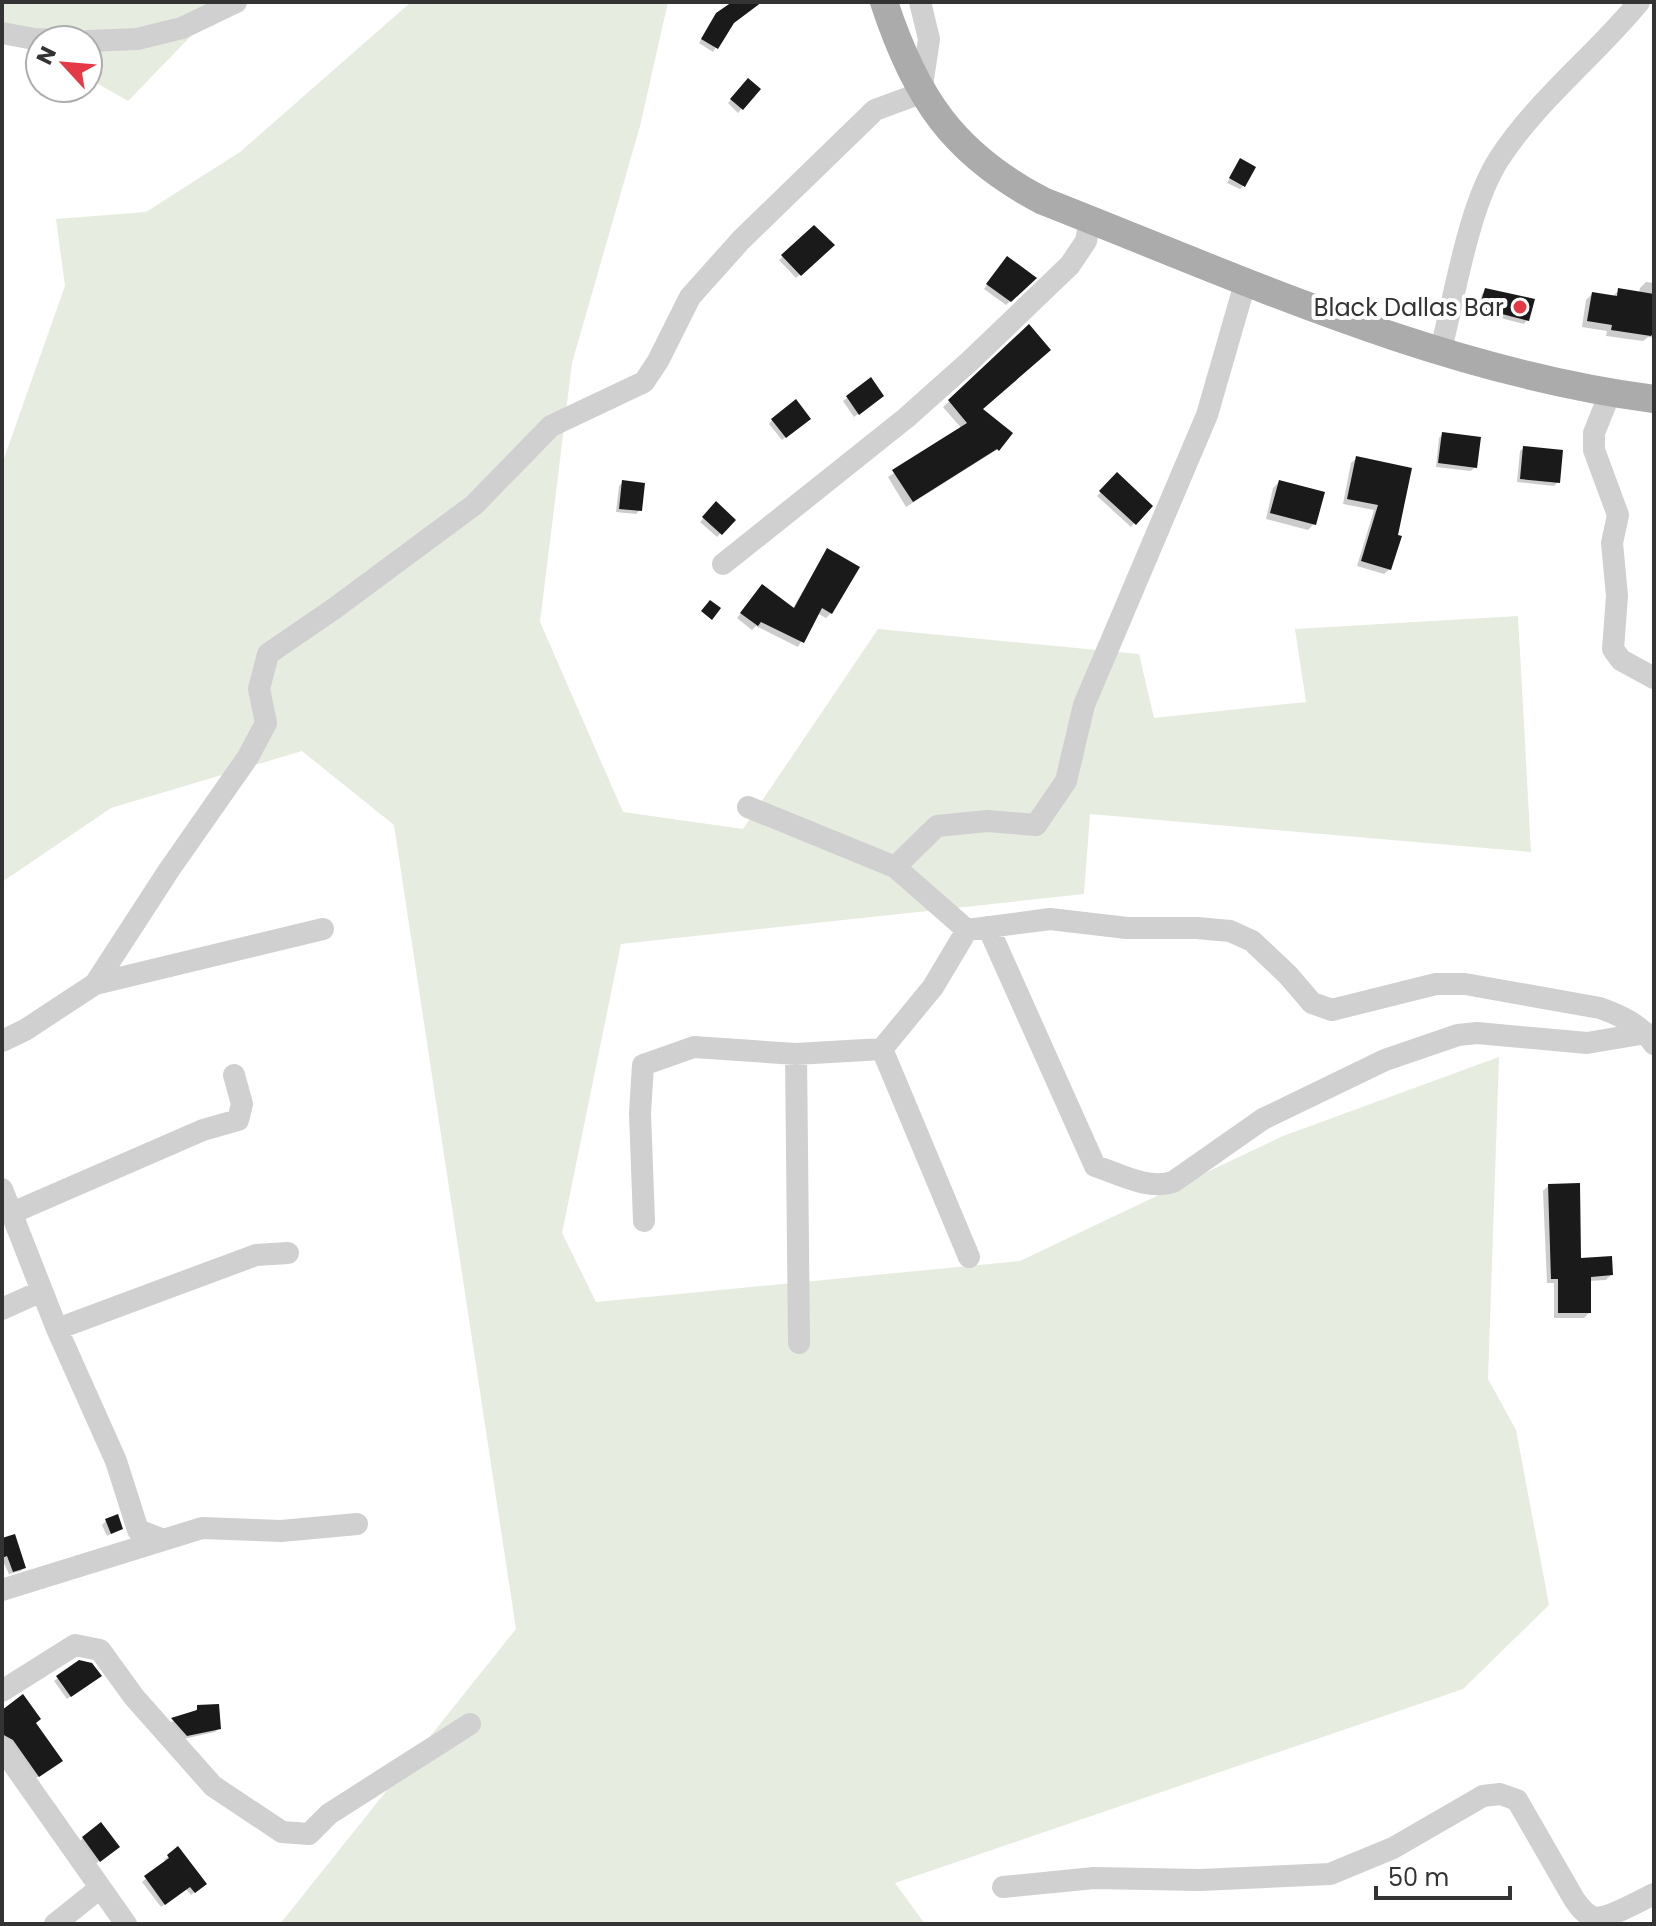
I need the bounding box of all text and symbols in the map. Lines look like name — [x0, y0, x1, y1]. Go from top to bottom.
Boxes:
north arrow — [24, 24, 104, 104]
text: N — [29, 41, 64, 70]
place label: Black Dallas Bar — [1314, 291, 1504, 324]
marker: Black Dallas Bar — [1511, 298, 1529, 316]
scale bar — [1376, 1850, 1510, 1900]
text: 50 m — [1388, 1861, 1449, 1894]

